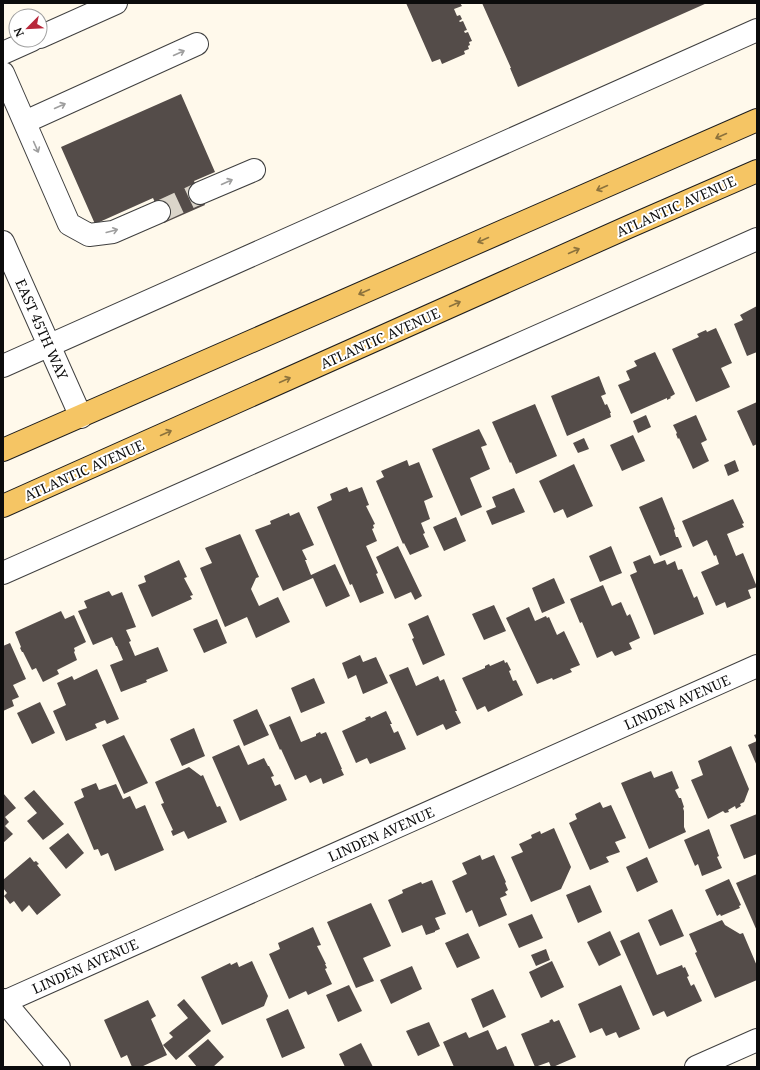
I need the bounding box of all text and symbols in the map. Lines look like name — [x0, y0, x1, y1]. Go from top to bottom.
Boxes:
north arrow — [8, 8, 48, 48]
text: N — [10, 25, 27, 39]
one-way arrow — [172, 49, 184, 56]
one-way arrow — [54, 102, 66, 109]
one-way arrow — [716, 132, 728, 140]
one-way arrow — [32, 141, 40, 153]
street label: ATLANTIC AVENUE — [613, 171, 739, 241]
one-way arrow — [221, 177, 233, 185]
one-way arrow — [597, 185, 609, 192]
one-way arrow — [105, 227, 118, 234]
one-way arrow — [477, 237, 489, 244]
one-way arrow — [567, 247, 579, 254]
street label: EAST 45TH WAY — [11, 276, 73, 383]
one-way arrow — [358, 289, 370, 296]
one-way arrow — [449, 300, 461, 307]
street label: ATLANTIC AVENUE — [317, 303, 443, 373]
one-way arrow — [279, 376, 291, 383]
one-way arrow — [160, 429, 172, 436]
street label: ATLANTIC AVENUE — [21, 435, 147, 505]
street label: LINDEN AVENUE — [621, 670, 733, 734]
street label: LINDEN AVENUE — [325, 802, 437, 866]
street label: LINDEN AVENUE — [29, 934, 141, 998]

